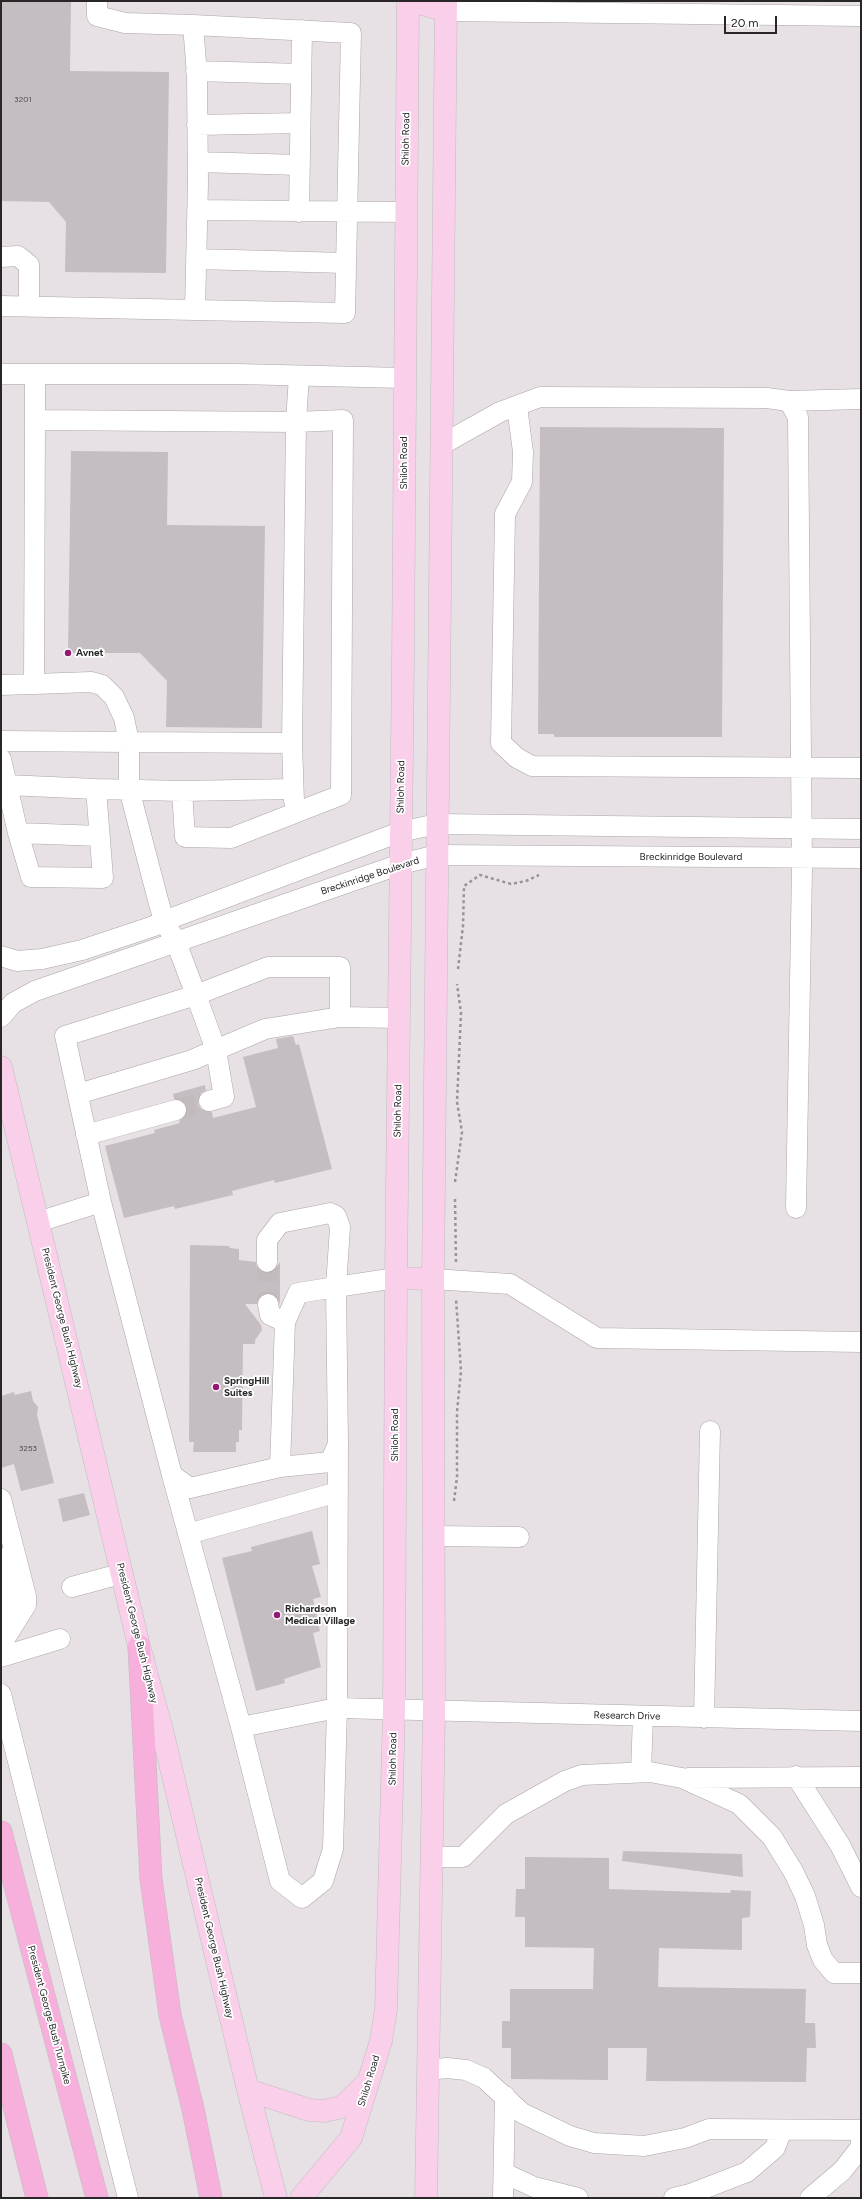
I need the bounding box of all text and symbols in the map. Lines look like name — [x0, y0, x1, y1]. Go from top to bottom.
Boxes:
scale bar — [726, 8, 779, 34]
text: 20 m — [731, 16, 759, 30]
house number: 3201 — [14, 95, 32, 105]
street label: Shiloh Road — [400, 112, 412, 166]
street label: Shiloh Road — [398, 436, 410, 490]
place label: Avnet — [76, 647, 104, 659]
marker: Avnet — [63, 648, 73, 658]
street label: Shiloh Road — [395, 760, 407, 814]
street label: Breckinridge Boulevard — [640, 851, 742, 863]
street label: Breckinridge Boulevard — [319, 854, 421, 898]
street label: Shiloh Road — [392, 1084, 404, 1138]
street label: President George Bush Highway — [39, 1247, 85, 1389]
place label: SpringHill Suites — [224, 1375, 269, 1398]
marker: SpringHill Suites — [211, 1382, 221, 1392]
street label: Shiloh Road — [389, 1408, 401, 1462]
house number: 3253 — [19, 1444, 37, 1454]
street label: President George Bush Highway — [114, 1562, 160, 1704]
place label: Richardson Medical Village — [285, 1603, 355, 1626]
marker: Richardson Medical Village — [272, 1610, 282, 1620]
street label: Research Drive — [593, 1709, 661, 1723]
street label: Shiloh Road — [387, 1732, 399, 1786]
street label: President George Bush Highway — [192, 1876, 236, 2020]
street label: President George Bush Turnpike — [25, 1944, 73, 2086]
street label: Shiloh Road — [355, 2054, 383, 2108]

